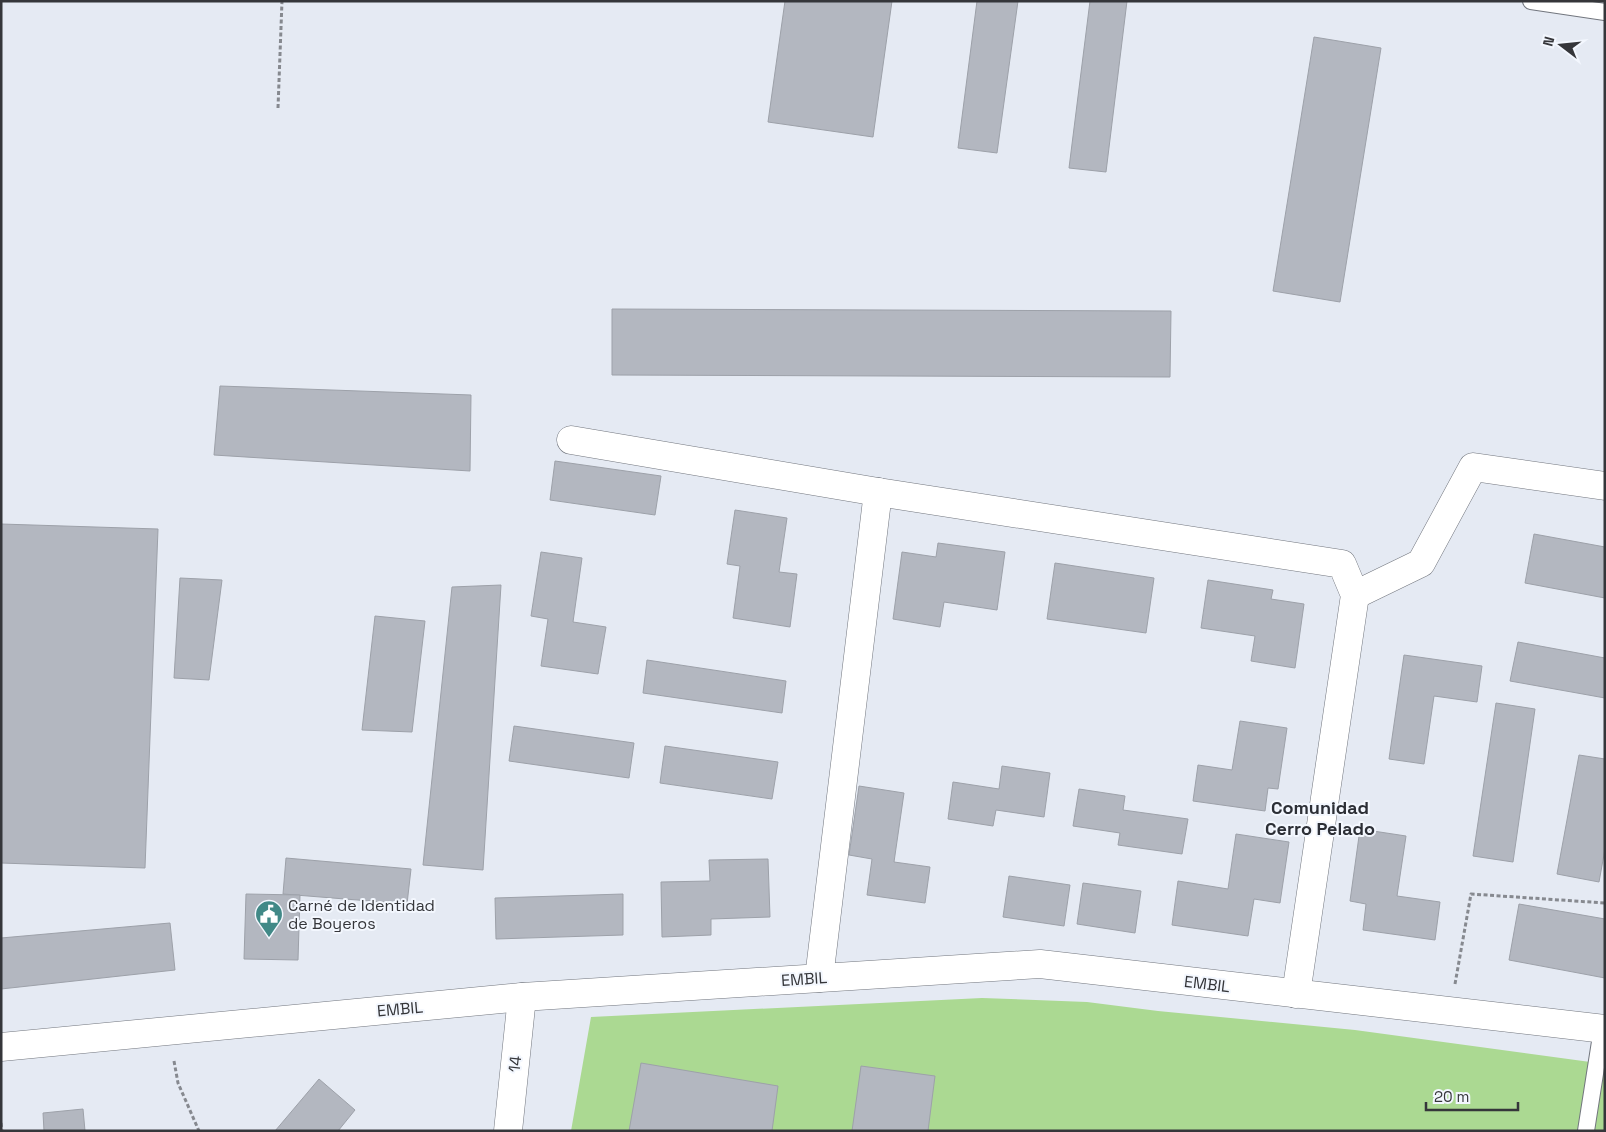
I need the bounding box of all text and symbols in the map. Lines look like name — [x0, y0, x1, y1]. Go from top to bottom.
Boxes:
north arrow — [1536, 20, 1586, 70]
text: N — [1539, 34, 1558, 48]
district label: Comunidad Cerro Pelado — [1265, 796, 1375, 840]
place label: Carné de Identidad de Boyeros — [288, 895, 435, 934]
public building icon: Carné de Identidad de Boyeros — [254, 899, 284, 938]
street label: EMBIL — [780, 967, 828, 991]
street label: EMBIL — [1183, 971, 1231, 997]
street label: EMBIL — [376, 997, 424, 1021]
street label: 14 — [504, 1055, 526, 1073]
scale bar — [1426, 1080, 1518, 1112]
text: 20 m — [1434, 1087, 1469, 1106]

